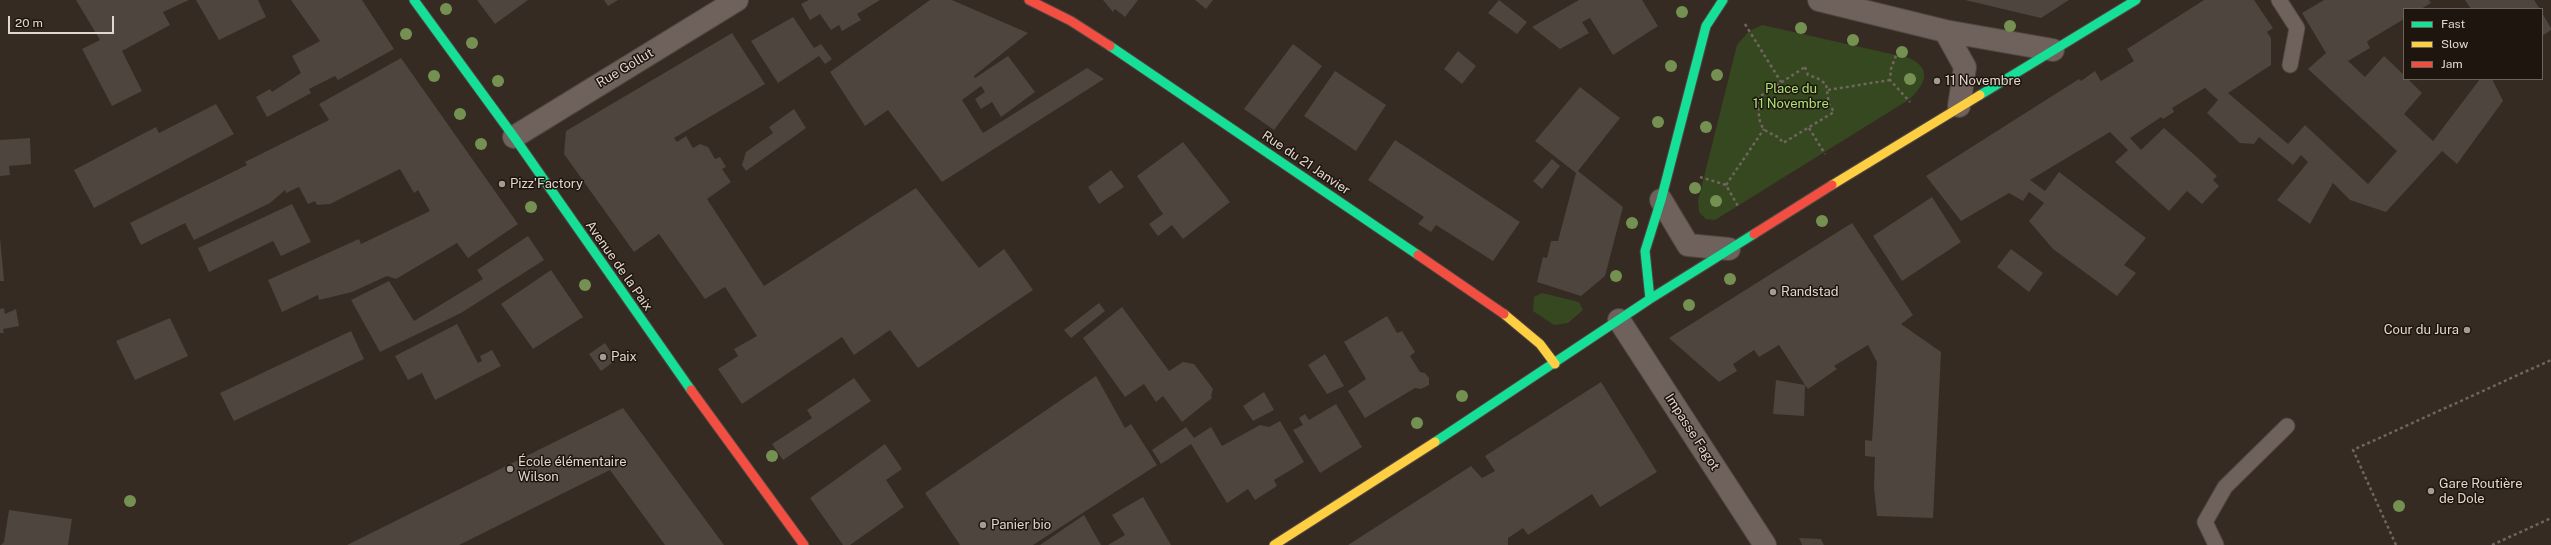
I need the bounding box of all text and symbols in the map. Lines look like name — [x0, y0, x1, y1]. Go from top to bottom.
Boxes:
scale bar — [10, 8, 116, 34]
legend — [2403, 8, 2543, 80]
text: 20 m — [15, 16, 43, 30]
text: Fast — [2441, 17, 2465, 31]
text: Slow — [2441, 37, 2468, 51]
street label: Rue Gollut — [594, 45, 656, 91]
text: Jam — [2441, 57, 2463, 71]
place label: 11 Novembre — [1945, 73, 2021, 89]
marker: 11 Novembre — [1932, 76, 1942, 86]
park label: Place du 11 Novembre — [1753, 81, 1829, 112]
street label: Rue du 21 Janvier — [1259, 128, 1353, 198]
place label: Pizz'Factory — [510, 176, 583, 192]
marker: Pizz'Factory — [497, 179, 507, 189]
street label: Avenue de la Paix — [582, 218, 656, 314]
place label: Randstad — [1781, 284, 1838, 300]
marker: Randstad — [1768, 287, 1778, 297]
place label: Cour du Jura — [2384, 322, 2459, 338]
marker: Cour du Jura — [2462, 325, 2472, 335]
place label: Paix — [611, 349, 637, 365]
marker: Paix — [598, 352, 608, 362]
street label: Impasse Fagot — [1661, 391, 1723, 473]
place label: École élémentaire Wilson — [518, 454, 627, 485]
marker: École élémentaire Wilson — [505, 464, 515, 474]
place label: Gare Routière de Dole — [2439, 476, 2523, 507]
marker: Gare Routière de Dole — [2426, 486, 2436, 496]
place label: Panier bio — [991, 517, 1051, 533]
marker: Panier bio — [978, 520, 988, 530]

